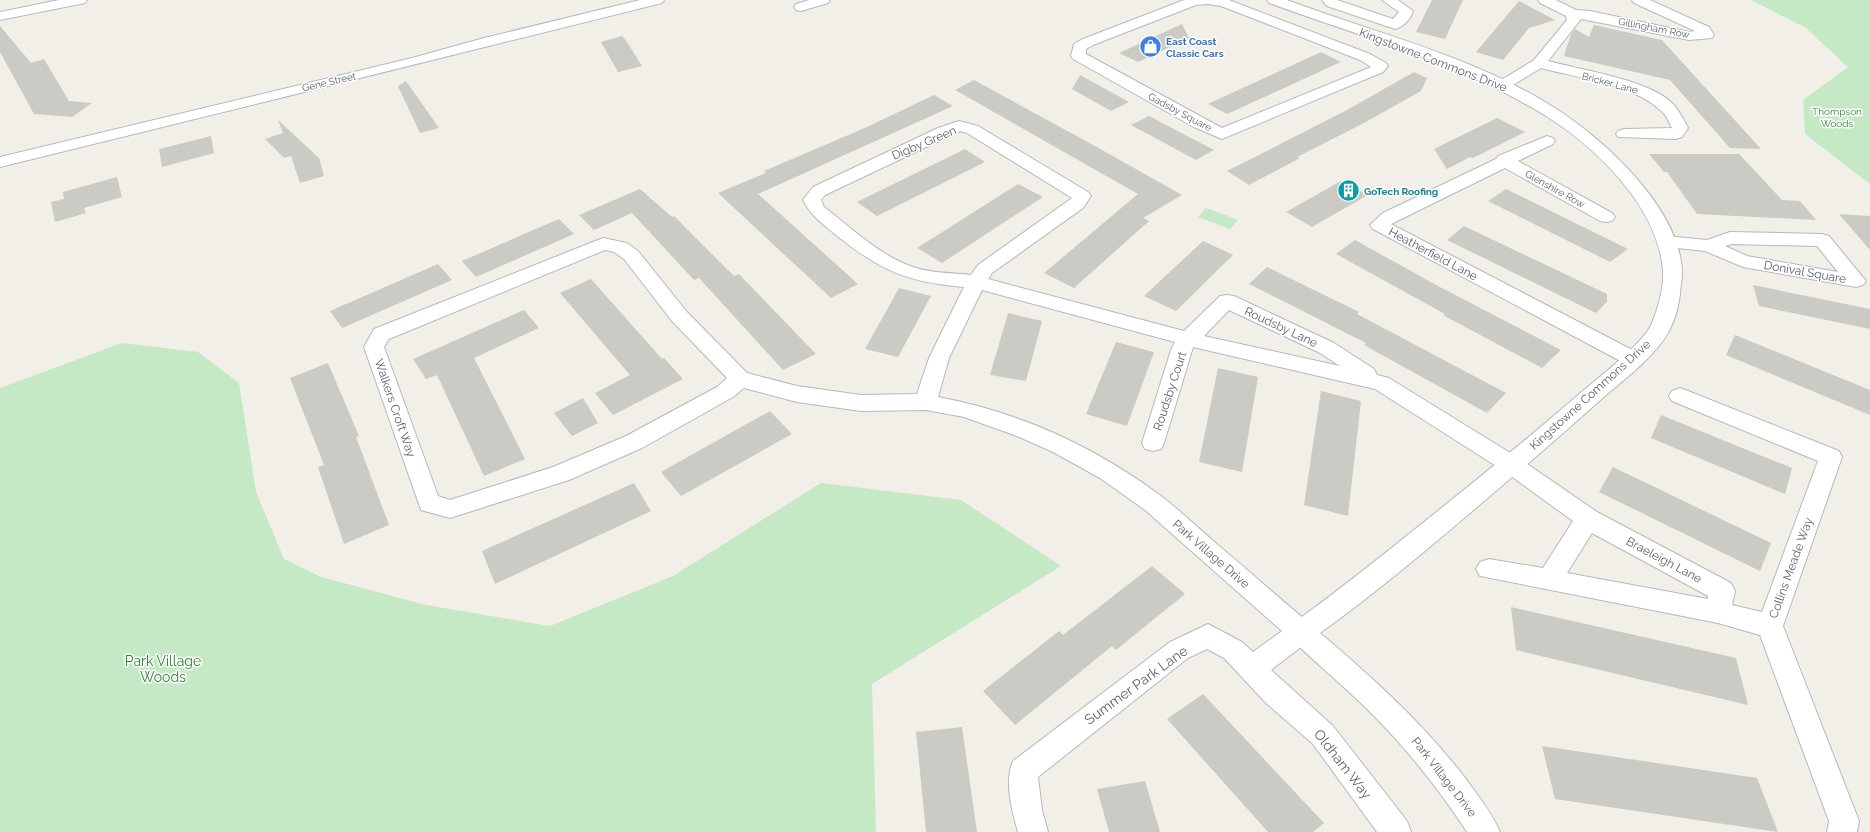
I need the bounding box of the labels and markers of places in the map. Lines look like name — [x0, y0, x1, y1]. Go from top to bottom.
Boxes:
shop icon: East Coast Classic Cars — [1138, 34, 1164, 60]
place label: East Coast Classic Cars — [1166, 36, 1224, 59]
building icon: GoTech Roofing — [1336, 178, 1362, 204]
place label: GoTech Roofing — [1364, 186, 1438, 197]

